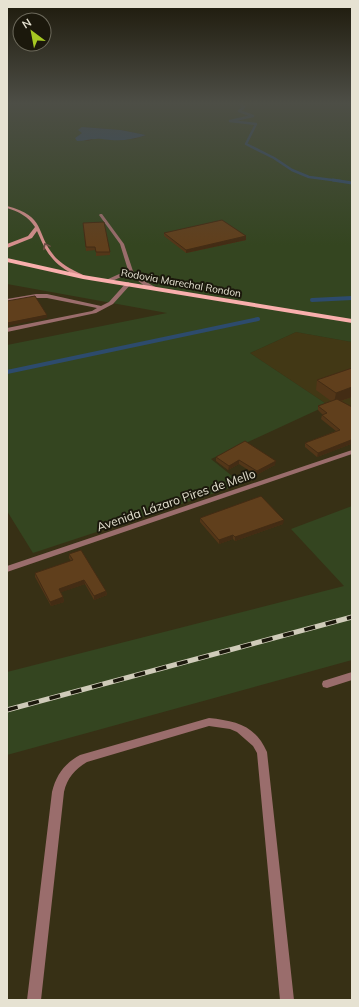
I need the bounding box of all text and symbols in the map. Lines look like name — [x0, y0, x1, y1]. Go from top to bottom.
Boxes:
north arrow — [12, 12, 52, 52]
text: N — [19, 15, 34, 32]
one-way arrow — [44, 243, 51, 250]
street label: Rodovia Marechal Rondon — [120, 266, 242, 300]
street label: Avenida Lázaro Pires de Mello — [95, 466, 257, 534]

